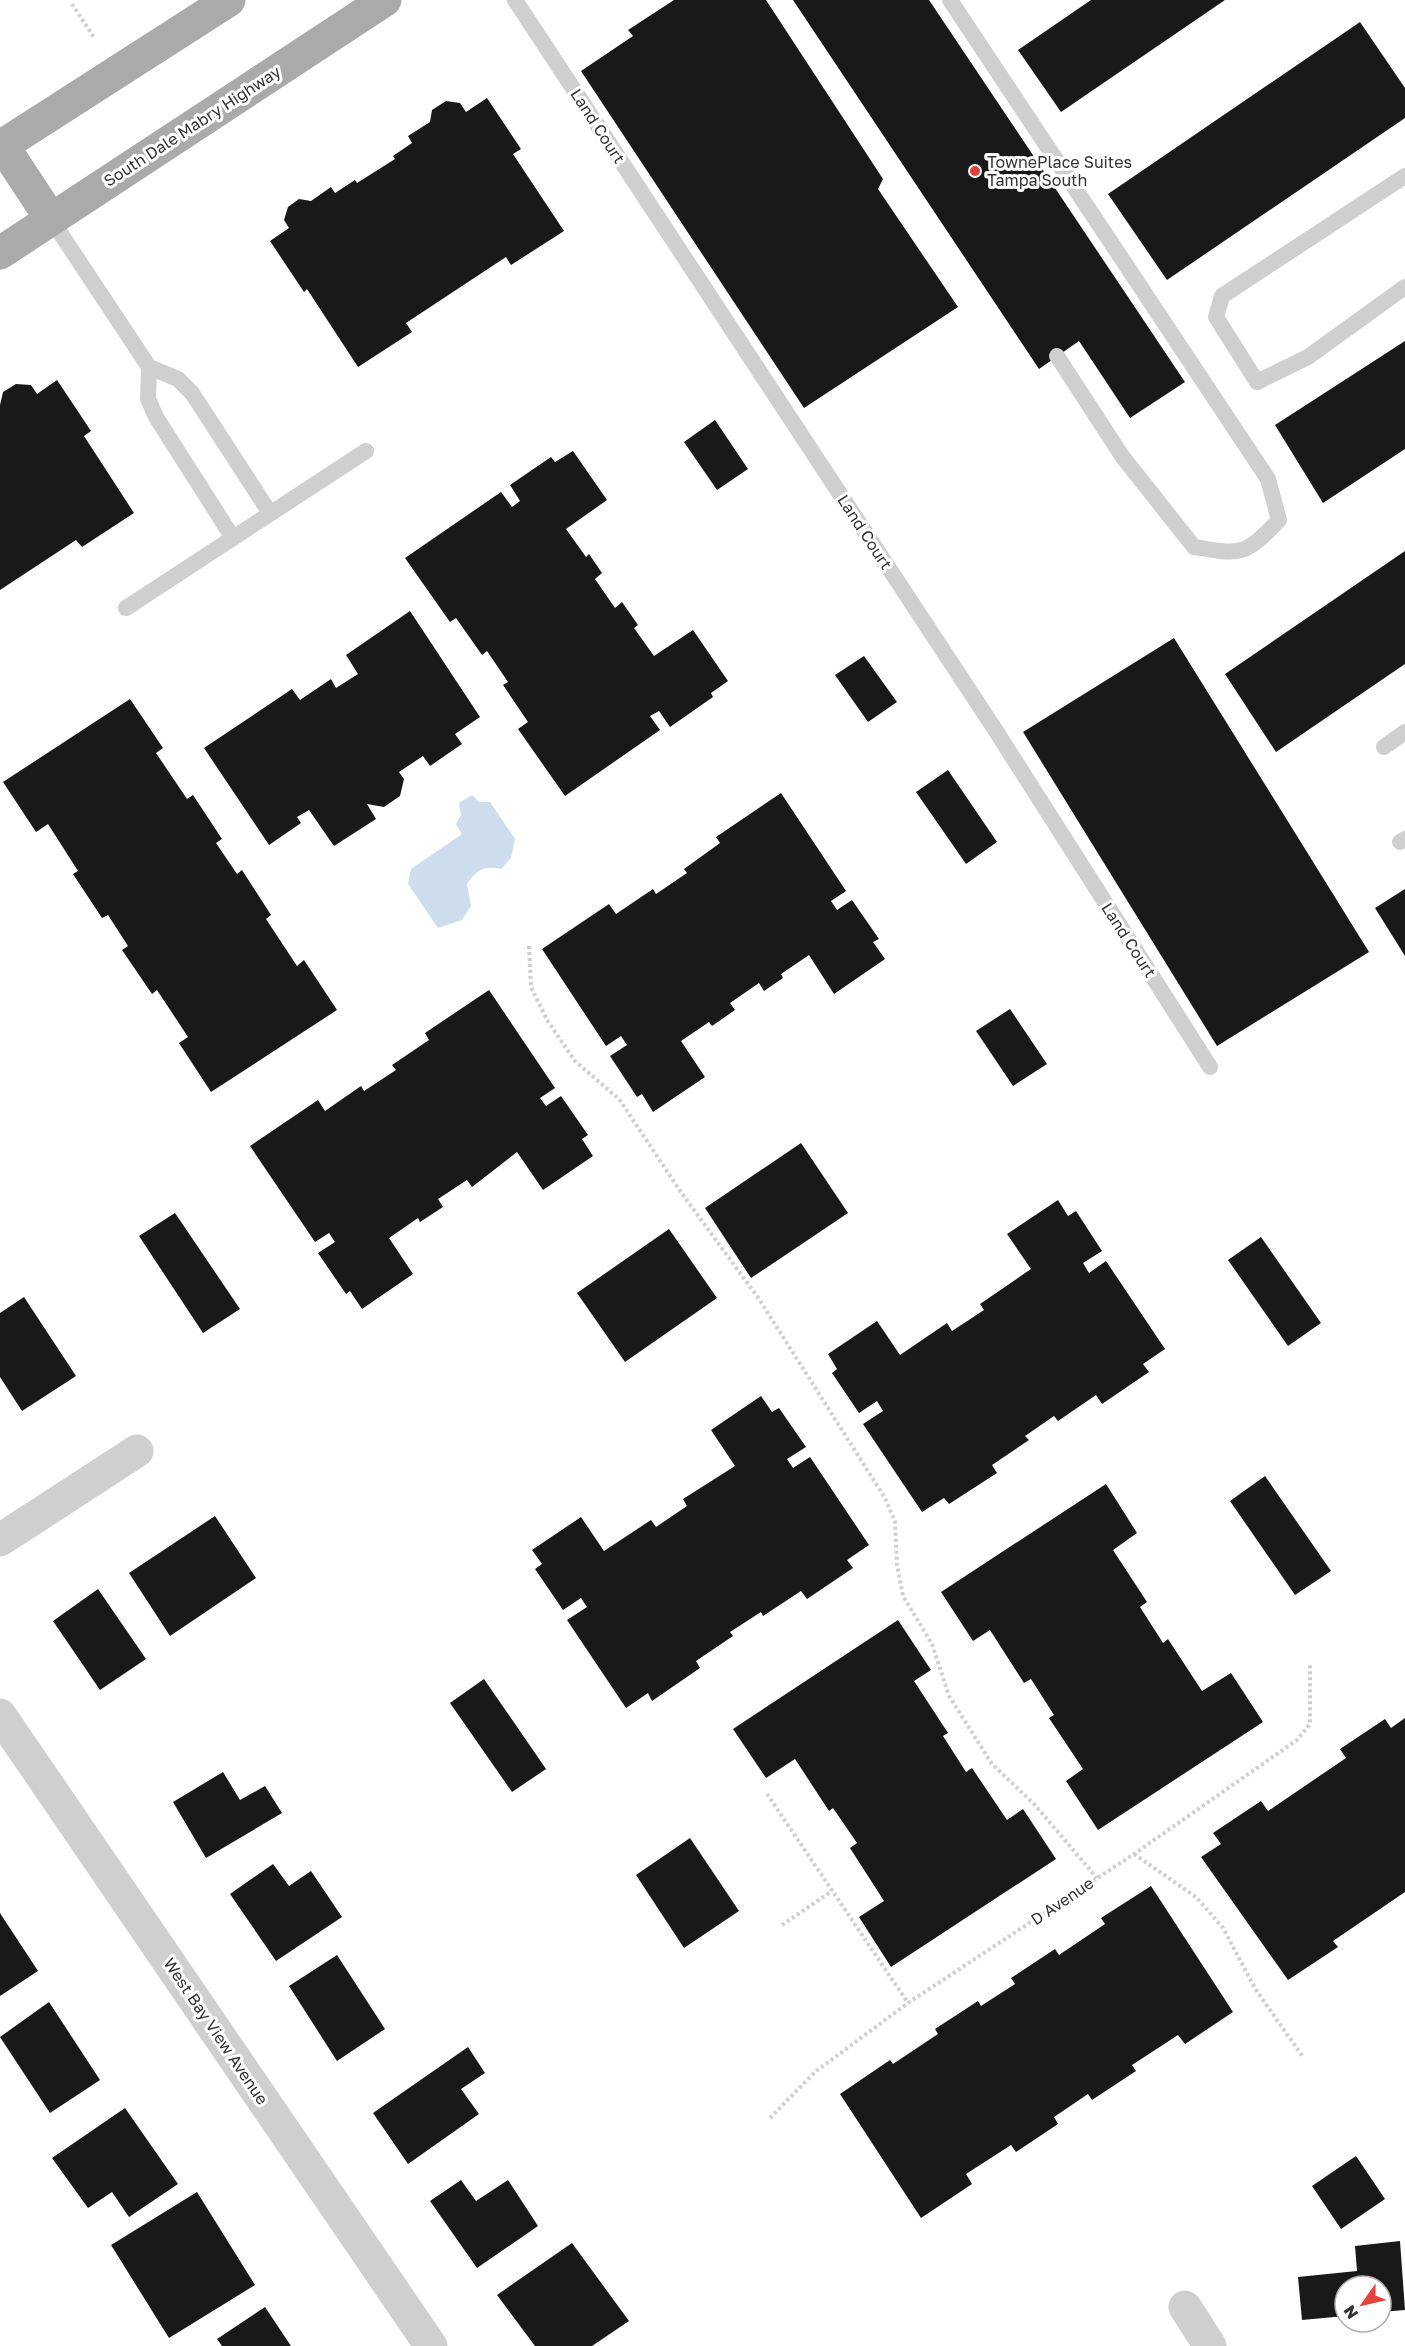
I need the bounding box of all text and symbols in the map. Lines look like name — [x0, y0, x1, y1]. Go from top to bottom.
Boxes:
street label: South Dale Mabry Highway — [100, 61, 284, 191]
street label: Land Court — [566, 85, 630, 167]
place label: TownePlace Suites Tampa South — [987, 152, 1132, 190]
marker: TownePlace Suites Tampa South — [968, 164, 982, 178]
street label: Land Court — [833, 491, 897, 573]
street label: Land Court — [1097, 899, 1161, 981]
street label: D Avenue — [1027, 1873, 1097, 1929]
street label: West Bay View Avenue — [159, 1954, 273, 2108]
north arrow — [1333, 2274, 1393, 2334]
text: N — [1339, 2302, 1362, 2323]

